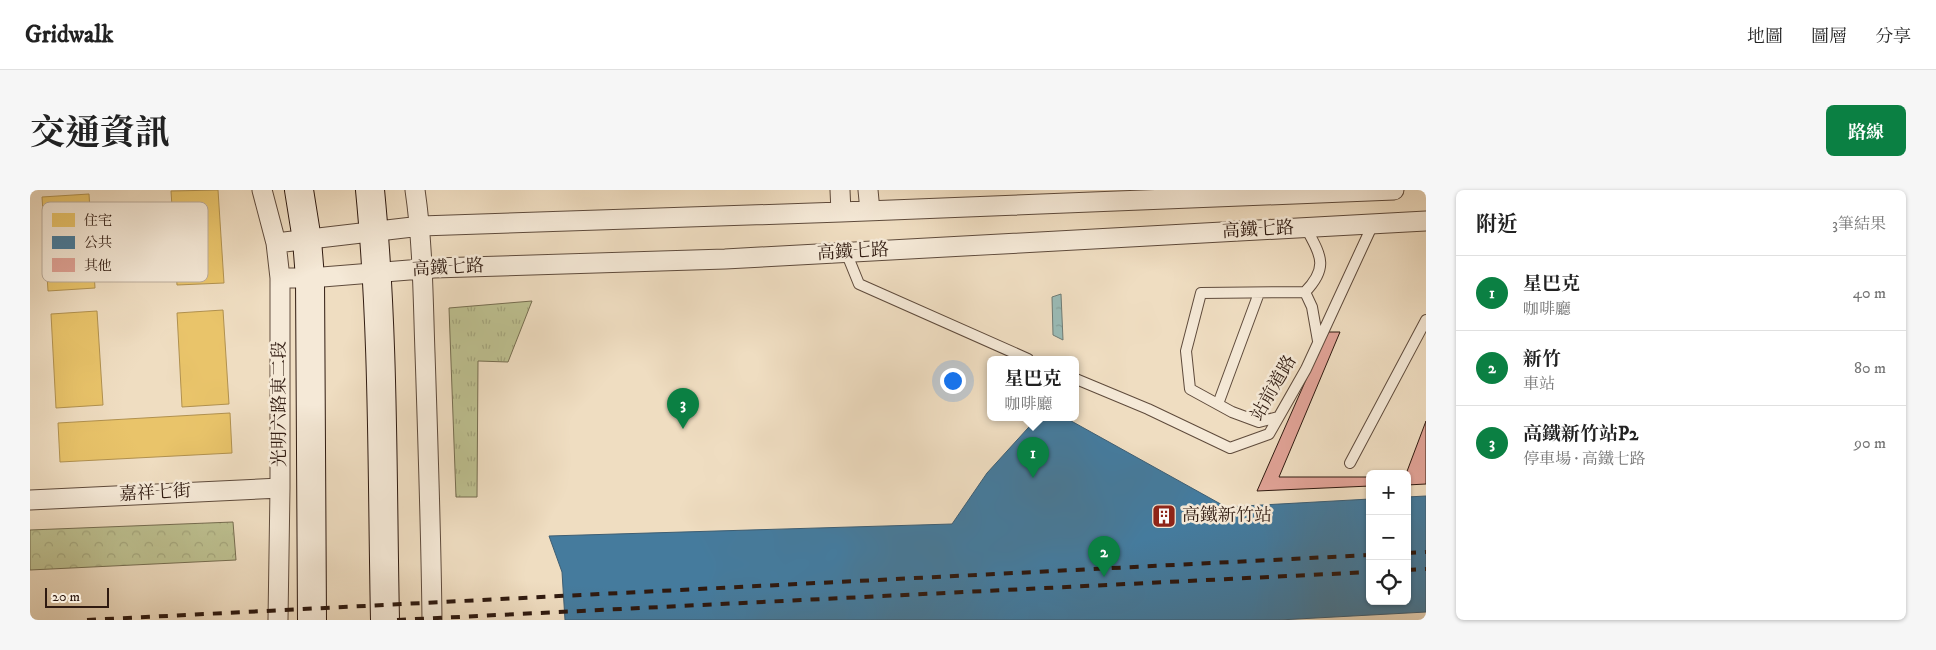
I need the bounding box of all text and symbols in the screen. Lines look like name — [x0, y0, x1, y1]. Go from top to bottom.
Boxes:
text: Gridwalk — [25, 20, 113, 50]
text: 地圖 — [1747, 26, 1783, 48]
text: 圖層 — [1811, 26, 1847, 48]
text: 分享 — [1875, 26, 1911, 48]
button: 路線 — [1826, 105, 1906, 156]
text: 交通資訊 — [30, 112, 170, 156]
legend — [42, 202, 208, 282]
text: 住宅 — [84, 212, 112, 230]
text: 附近 — [1476, 212, 1518, 238]
text: 3筆結果 — [1832, 214, 1886, 234]
street label: 高鐵七路 — [1221, 217, 1295, 243]
text: 公共 — [84, 234, 112, 252]
street label: 高鐵七路 — [816, 239, 890, 265]
street label: 高鐵七路 — [411, 255, 485, 281]
text: 其他 — [84, 257, 112, 275]
text: 星巴克 — [1523, 273, 1580, 296]
text: 1 — [1489, 283, 1495, 303]
text: 40 m — [1853, 283, 1886, 303]
text: 咖啡廳 — [1523, 299, 1571, 319]
street label: 光明六路東二段 — [269, 341, 291, 467]
text: 新竹 — [1523, 348, 1561, 371]
street label: 站前道路 — [1246, 351, 1302, 425]
popup — [987, 356, 1079, 421]
text: 2 — [1488, 358, 1496, 378]
text: 80 m — [1854, 358, 1886, 378]
your location — [940, 368, 966, 394]
text: 星巴克 — [1004, 368, 1062, 391]
text: 車站 — [1523, 374, 1555, 394]
pin: 3 — [667, 388, 699, 429]
text: 咖啡廳 — [1004, 394, 1053, 414]
text: 高鐵新竹站P2 — [1523, 423, 1638, 446]
text: 3 — [1489, 433, 1495, 453]
text: 90 m — [1854, 433, 1886, 453]
pin: 1 — [1017, 437, 1049, 478]
text: 停車場 · 高鐵七路 — [1523, 449, 1646, 469]
map controls — [1366, 470, 1411, 605]
button: + — [1366, 470, 1411, 515]
street label: 嘉祥七街 — [118, 480, 192, 506]
building icon: 高鐵新竹站 — [1151, 503, 1177, 529]
place label: 高鐵新竹站 — [1182, 505, 1272, 527]
button: − — [1366, 515, 1411, 560]
pin: 2 — [1088, 536, 1120, 577]
button: locate — [1366, 560, 1411, 605]
scale bar — [45, 585, 109, 608]
text: 20 m — [52, 588, 80, 606]

